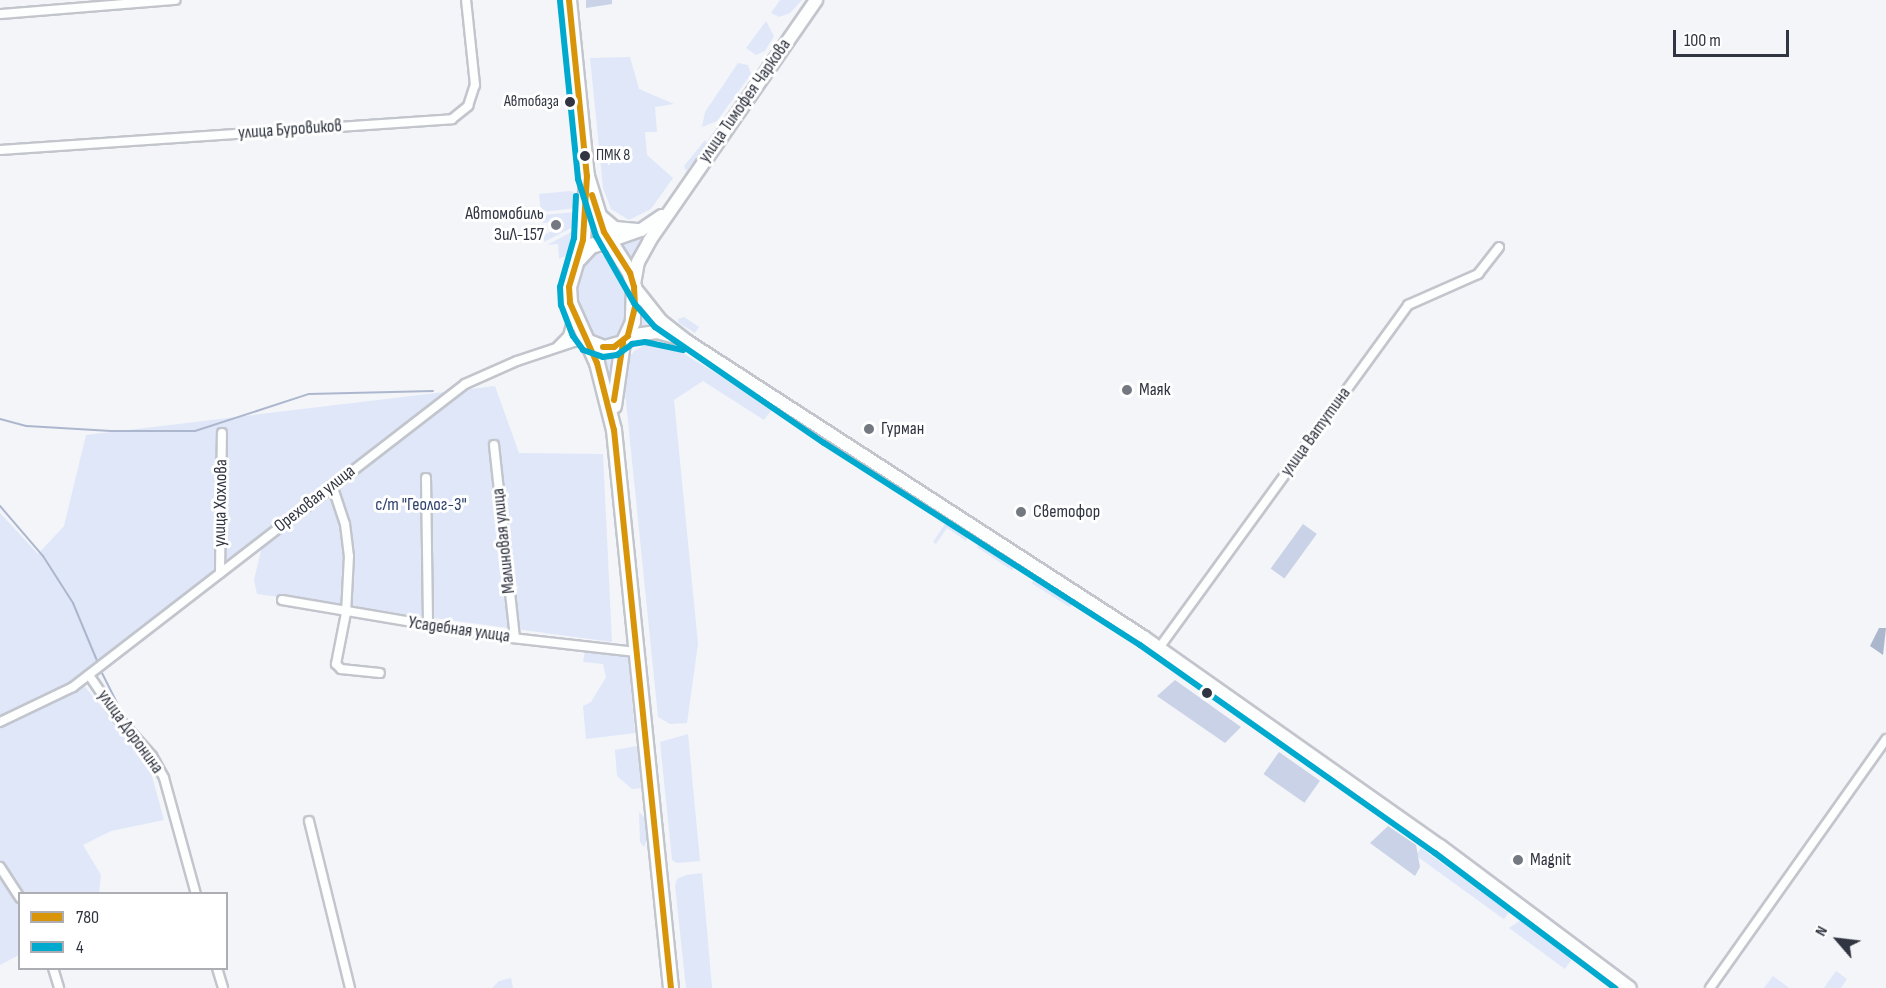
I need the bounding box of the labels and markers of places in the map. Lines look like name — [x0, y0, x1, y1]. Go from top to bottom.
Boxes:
place label: Автобаза — [504, 92, 559, 112]
marker: Автобаза — [564, 96, 576, 108]
place label: ПМК 8 — [596, 146, 630, 166]
marker: ПМК 8 — [579, 150, 591, 162]
place label: Автомобиль ЗиЛ-157 — [465, 204, 544, 246]
marker: Автомобиль ЗиЛ-157 — [549, 218, 563, 232]
place label: Маяк — [1139, 379, 1170, 401]
marker: Маяк — [1120, 383, 1134, 397]
place label: Гурман — [881, 418, 924, 440]
marker: Гурман — [862, 422, 876, 436]
place label: Светофор — [1033, 501, 1100, 523]
marker: Светофор — [1014, 505, 1028, 519]
unlabelled marker — [1201, 687, 1213, 699]
place label: Magnit — [1530, 849, 1571, 871]
marker: Magnit — [1511, 853, 1525, 867]

